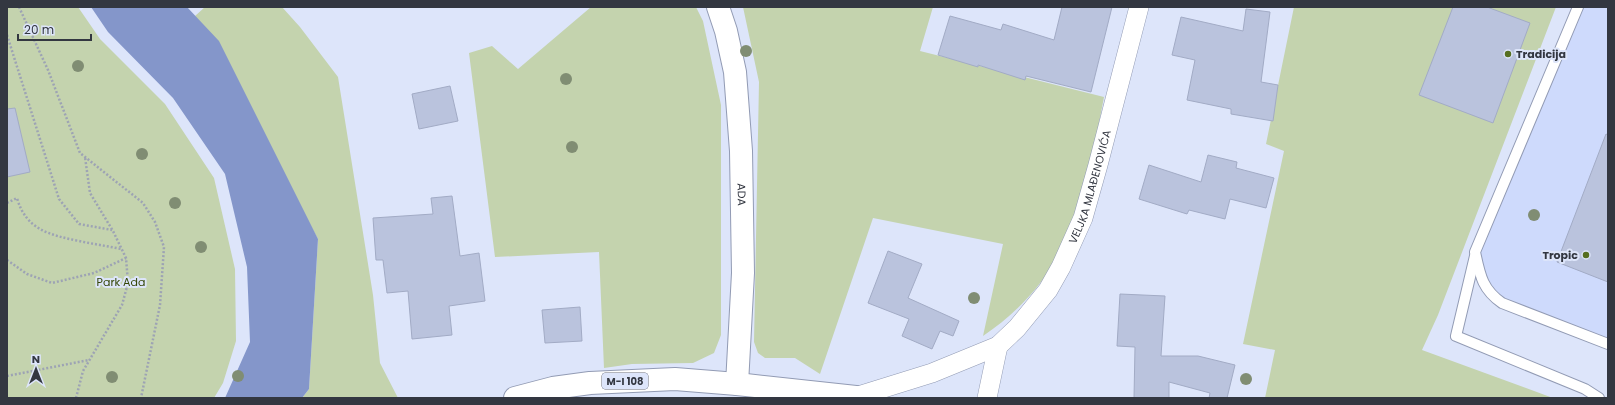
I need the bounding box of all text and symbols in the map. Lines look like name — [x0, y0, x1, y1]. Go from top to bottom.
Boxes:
scale bar — [18, 16, 91, 42]
text: 20 m — [24, 21, 54, 38]
place label: Tradicija — [1516, 46, 1566, 62]
marker: Tradicija — [1503, 49, 1513, 59]
street label: VELJKA MLAĐENOVIĆA — [1064, 128, 1115, 246]
street label: ADA — [734, 183, 750, 207]
place label: Tropic — [1542, 247, 1578, 263]
marker: Tropic — [1581, 250, 1591, 260]
park label: Park Ada — [97, 274, 145, 290]
north arrow — [16, 349, 56, 389]
text: N — [32, 351, 40, 367]
road number: M-I 108 — [602, 373, 648, 389]

